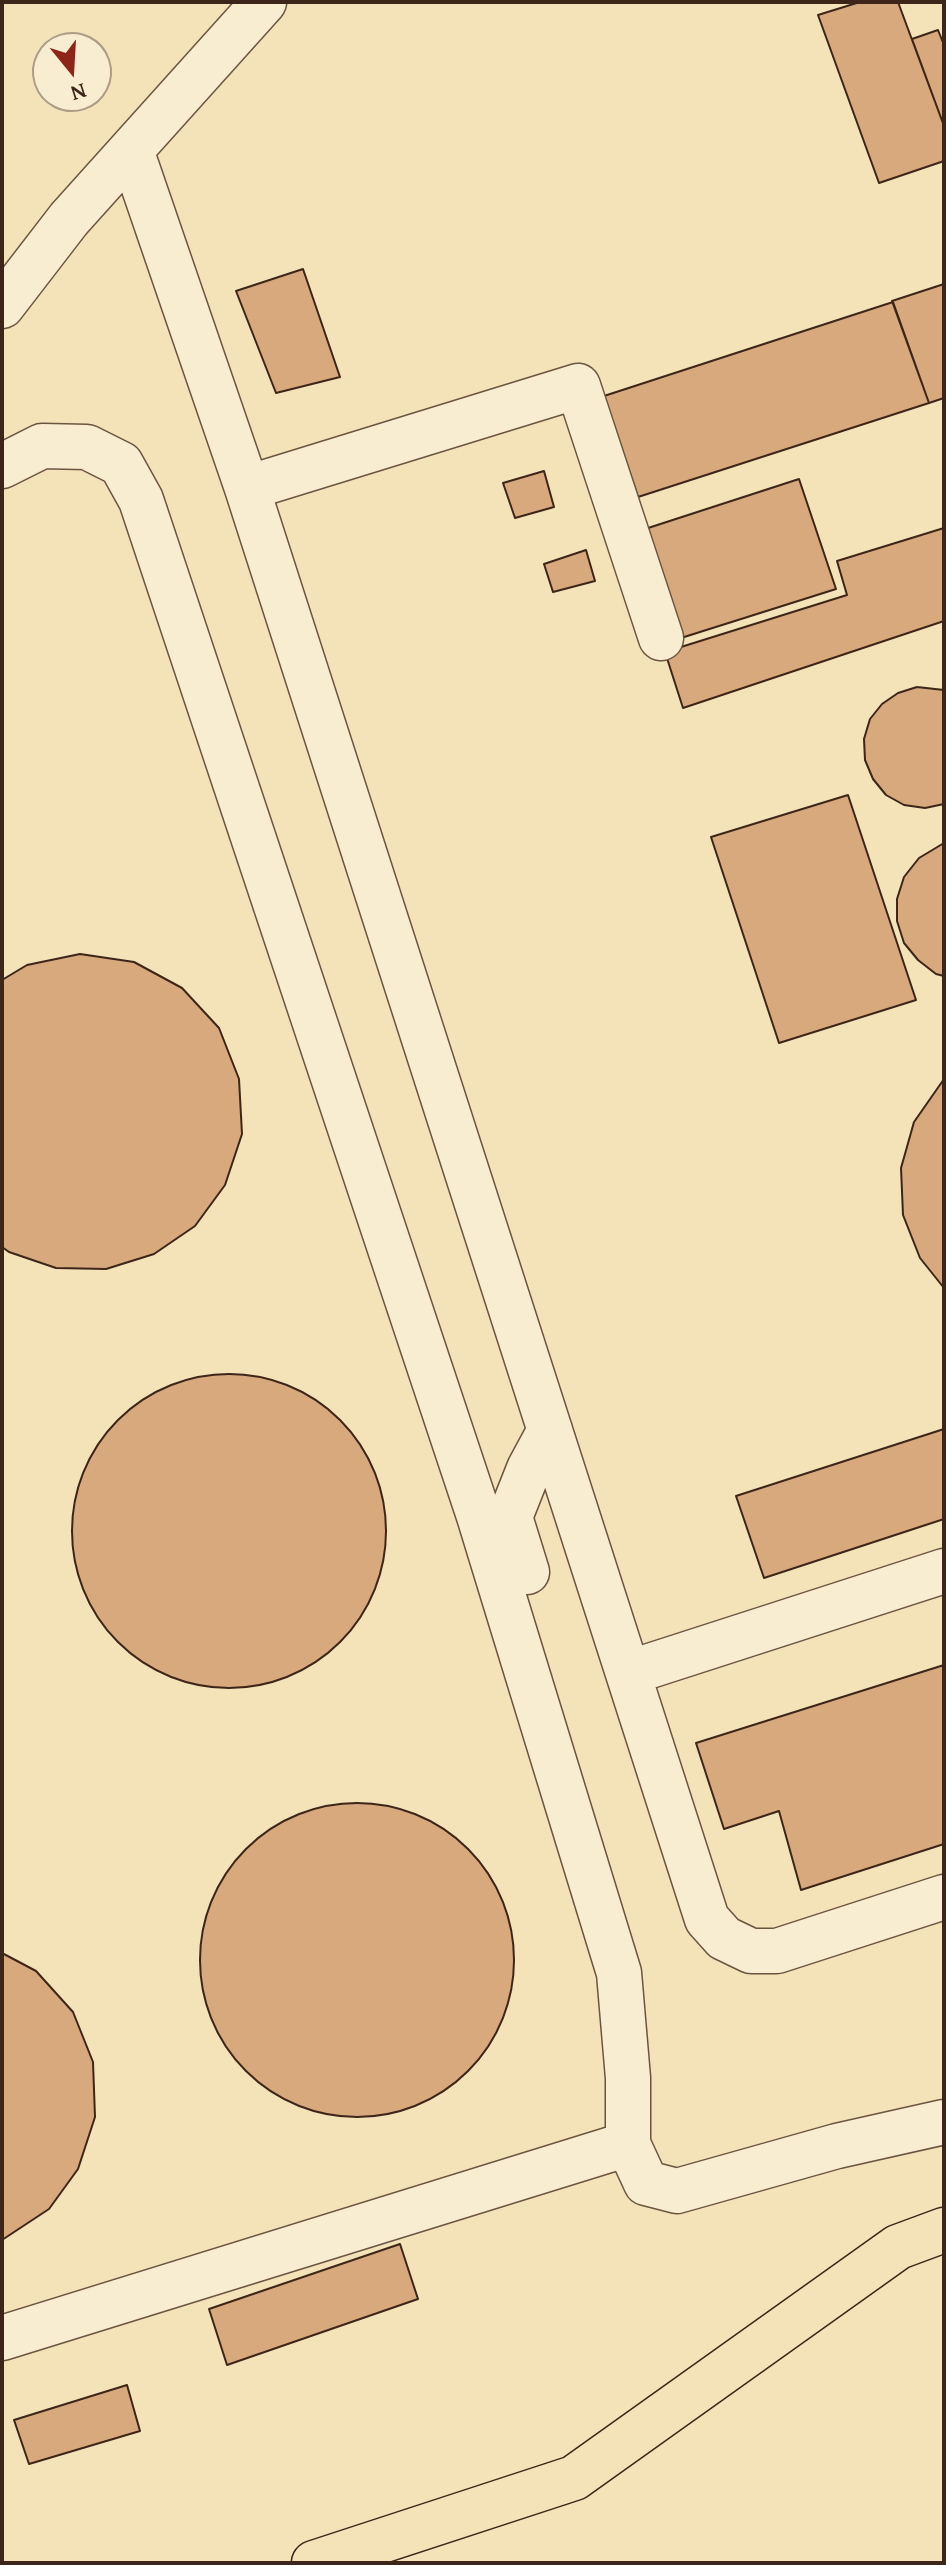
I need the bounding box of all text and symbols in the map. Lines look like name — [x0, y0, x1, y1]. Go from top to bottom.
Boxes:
north arrow — [32, 32, 112, 112]
text: N — [67, 75, 91, 110]

